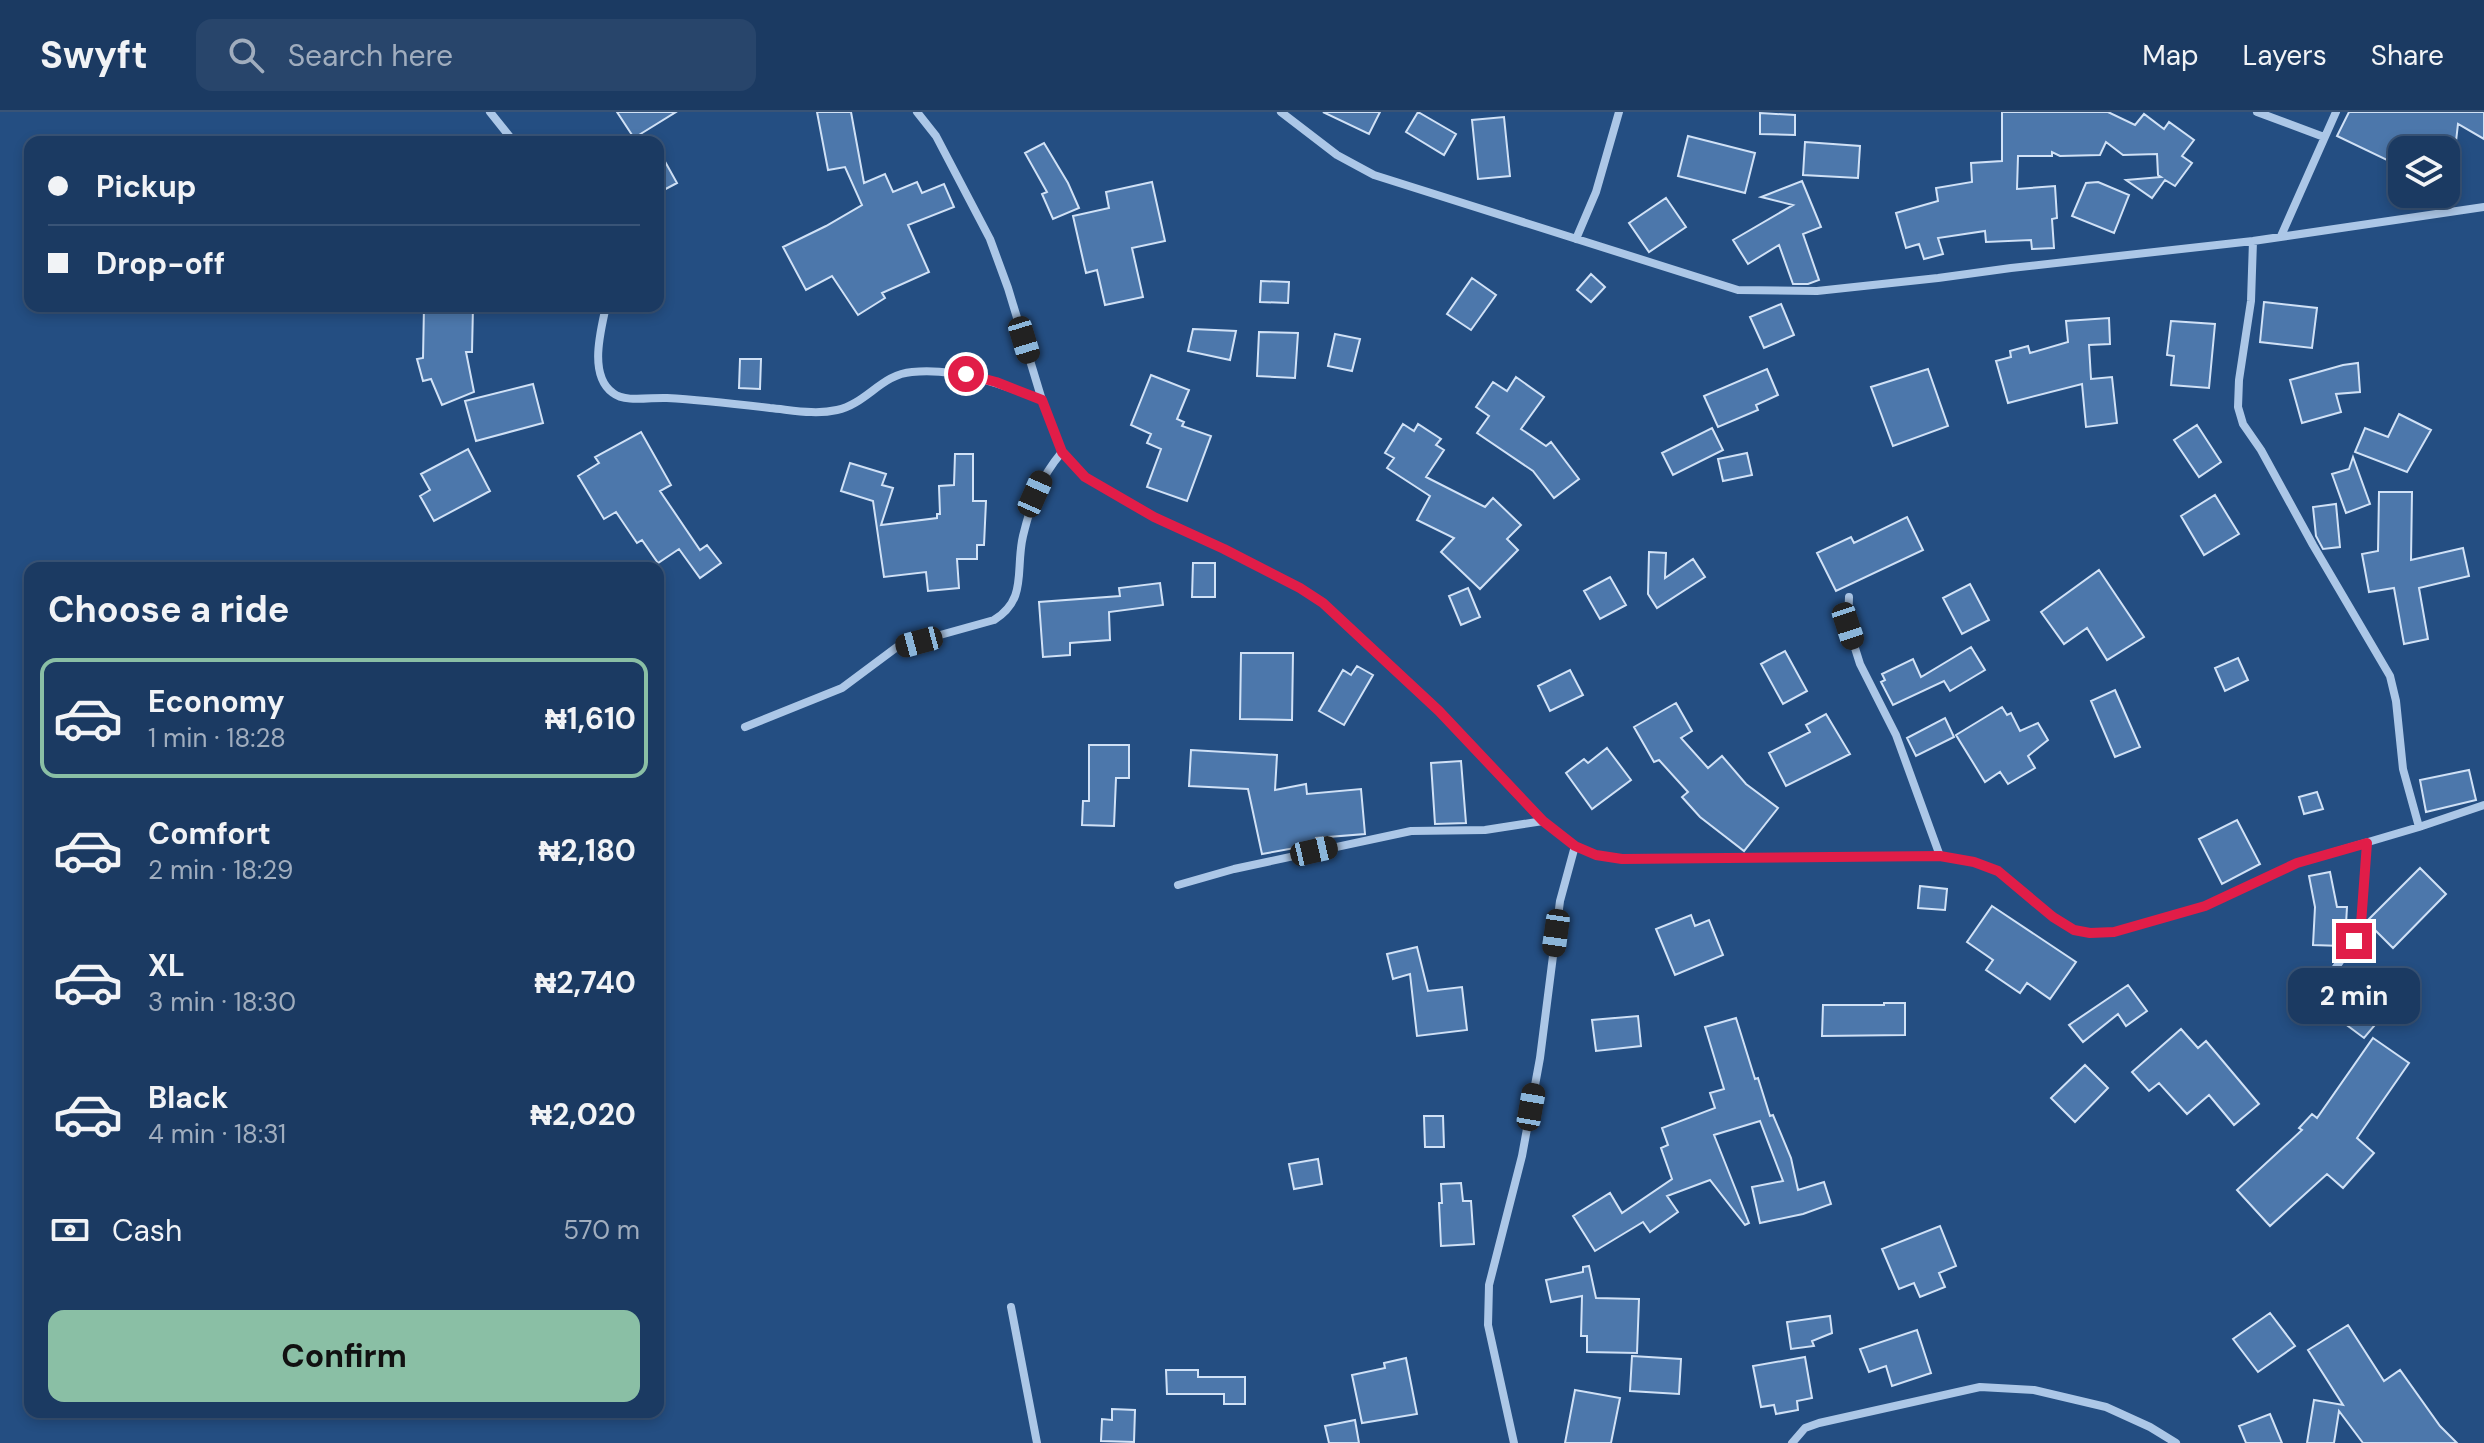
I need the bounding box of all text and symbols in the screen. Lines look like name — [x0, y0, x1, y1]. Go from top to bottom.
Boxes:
search box — [196, 19, 756, 91]
text: Swyft — [40, 30, 148, 80]
icon: search — [224, 33, 268, 77]
text: Search here — [288, 36, 453, 75]
text: Map — [2142, 37, 2199, 74]
text: Layers — [2243, 37, 2327, 74]
text: Share — [2371, 37, 2444, 74]
map controls — [2388, 136, 2460, 208]
button: layers — [2388, 136, 2460, 208]
text: Pickup — [96, 167, 196, 206]
text: Drop-off — [96, 244, 225, 283]
car — [1006, 314, 1042, 366]
route start — [948, 356, 984, 392]
car — [1014, 467, 1056, 521]
text: Choose a ride — [48, 586, 289, 633]
car — [1829, 599, 1867, 653]
car — [893, 624, 945, 660]
icon: car — [52, 682, 124, 754]
text: Economy — [148, 682, 285, 721]
text: ₦1,610 — [545, 699, 636, 738]
text: 1 min · 18:28 — [148, 721, 286, 755]
icon: car — [52, 814, 124, 886]
text: Comfort — [148, 814, 271, 853]
text: ₦2,180 — [539, 831, 636, 870]
car — [1288, 834, 1340, 868]
text: 2 min · 18:29 — [148, 853, 293, 887]
car — [1541, 908, 1571, 958]
route end — [2336, 923, 2372, 959]
icon: car — [52, 946, 124, 1018]
text: XL — [148, 946, 185, 985]
text: ₦2,740 — [535, 963, 636, 1002]
callout: 2 min — [2288, 969, 2420, 1025]
text: 2 min — [2320, 979, 2388, 1013]
text: 3 min · 18:30 — [148, 985, 296, 1019]
icon: car — [52, 1078, 124, 1150]
text: Black — [148, 1078, 228, 1117]
car — [1515, 1081, 1547, 1133]
text: ₦2,020 — [530, 1095, 636, 1134]
text: 4 min · 18:31 — [148, 1117, 286, 1151]
icon: cash — [48, 1208, 92, 1252]
text: Cash — [112, 1211, 182, 1250]
text: 570 m — [563, 1213, 640, 1247]
button: Confirm — [48, 1310, 640, 1402]

